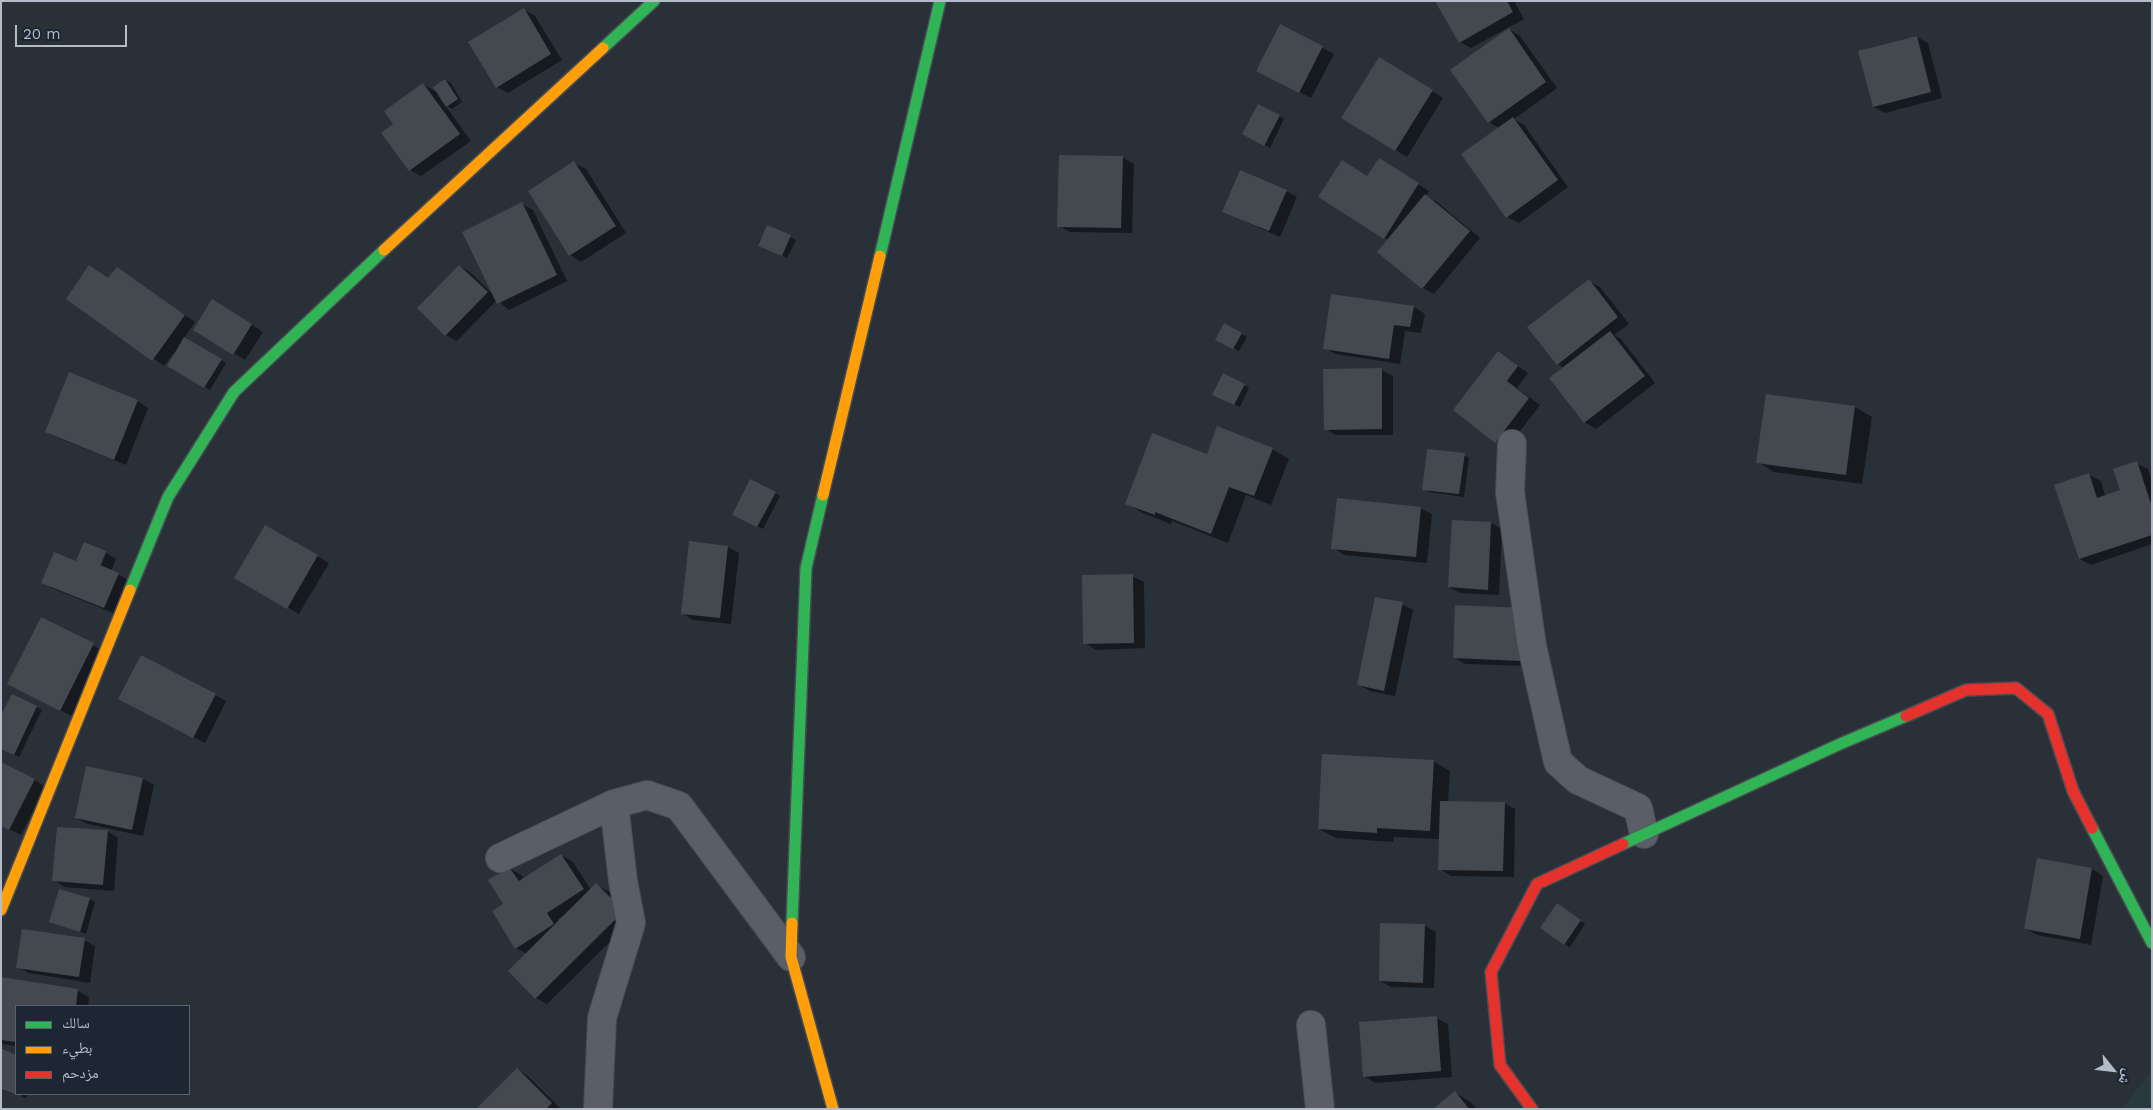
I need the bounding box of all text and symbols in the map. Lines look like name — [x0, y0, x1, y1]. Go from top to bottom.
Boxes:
scale bar — [18, 15, 130, 47]
text: 20 m — [23, 25, 61, 43]
legend — [15, 1005, 190, 1095]
text: سالك — [62, 1014, 90, 1032]
text: بطيء — [62, 1039, 92, 1057]
north arrow — [2088, 1045, 2138, 1095]
text: مزدحم — [62, 1064, 99, 1082]
text: ش — [2116, 1067, 2137, 1088]

